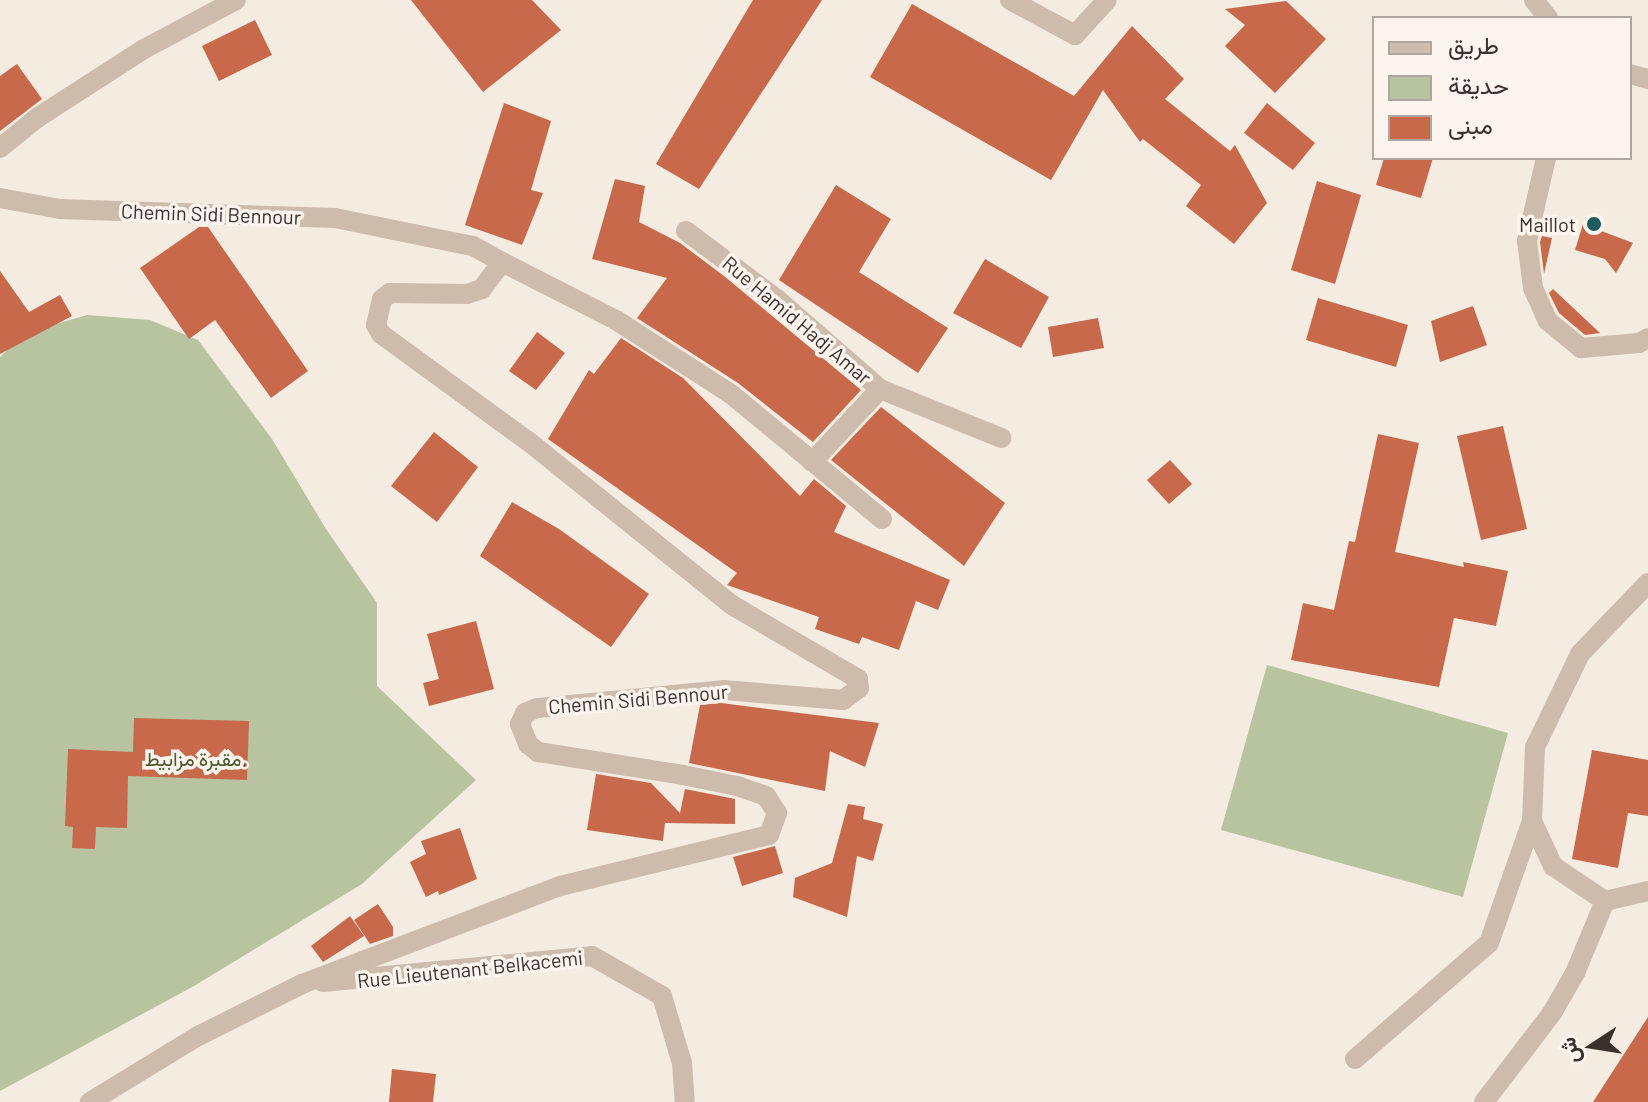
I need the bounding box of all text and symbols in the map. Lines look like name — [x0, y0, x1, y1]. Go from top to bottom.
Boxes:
legend — [1372, 16, 1632, 160]
text: طريق — [1448, 30, 1499, 59]
text: حديقة — [1448, 70, 1509, 99]
text: مبنى — [1448, 110, 1493, 139]
street label: Chemin Sidi Bennour — [121, 199, 301, 229]
place label: Maillot — [1519, 212, 1576, 236]
marker: Maillot — [1583, 213, 1605, 235]
street label: Rue Hamid Hadj Amar — [718, 251, 876, 389]
street label: Chemin Sidi Bennour — [547, 679, 729, 719]
park label: مقبرة مزابيط. — [145, 746, 247, 770]
street label: Rue Lieutenant Belkacemi — [356, 945, 584, 993]
north arrow — [1552, 1006, 1632, 1086]
text: ش — [1553, 1035, 1584, 1067]

